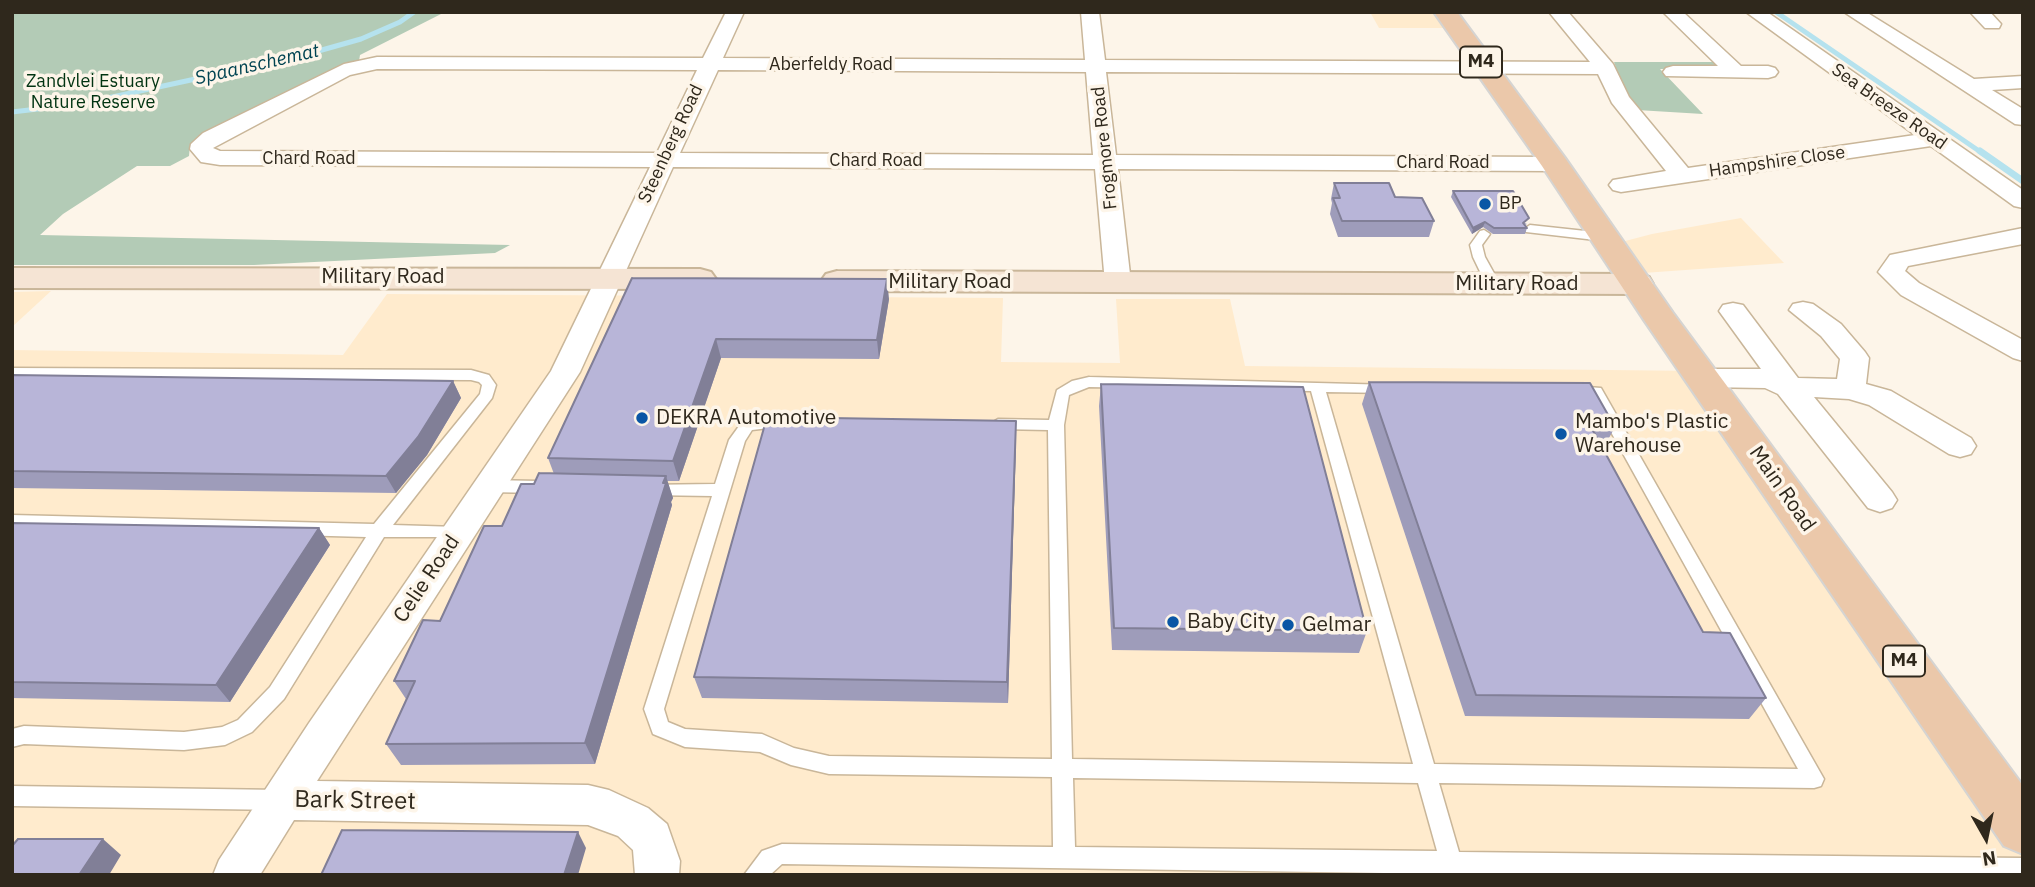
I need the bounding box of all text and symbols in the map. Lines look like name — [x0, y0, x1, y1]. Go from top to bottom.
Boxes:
water label: Spaanschemat — [193, 40, 321, 90]
road number: M4 — [1460, 46, 1502, 78]
street label: Aberfeldy Road — [769, 54, 893, 76]
street label: Sea Breeze Road — [1827, 59, 1951, 155]
park label: Zandvlei Estuary Nature Reserve — [26, 71, 160, 114]
street label: Steenberg Road — [634, 81, 708, 207]
street label: Frogmore Road — [1088, 85, 1122, 211]
street label: Hampshire Close — [1707, 142, 1847, 182]
street label: Chard Road — [262, 148, 356, 170]
street label: Chard Road — [829, 150, 923, 172]
street label: Chard Road — [1396, 152, 1490, 174]
place label: BP — [1499, 193, 1522, 215]
marker: BP — [1477, 196, 1493, 212]
street label: Military Road — [321, 264, 445, 290]
street label: Military Road — [888, 269, 1012, 295]
street label: Military Road — [1455, 271, 1579, 297]
place label: DEKRA Automotive — [656, 405, 836, 431]
place label: Mambo's Plastic Warehouse — [1575, 409, 1728, 459]
marker: DEKRA Automotive — [634, 410, 650, 426]
marker: Mambo's Plastic Warehouse — [1553, 426, 1569, 442]
street label: Main Road — [1743, 441, 1821, 537]
street label: Celie Road — [389, 530, 465, 628]
place label: Baby City — [1187, 609, 1276, 635]
place label: Gelmar — [1302, 612, 1371, 638]
marker: Baby City — [1165, 614, 1181, 630]
marker: Gelmar — [1280, 617, 1296, 633]
road number: M4 — [1883, 646, 1925, 676]
street label: Bark Street — [294, 786, 416, 816]
north arrow — [1951, 803, 2021, 873]
text: N — [1981, 846, 1998, 872]

